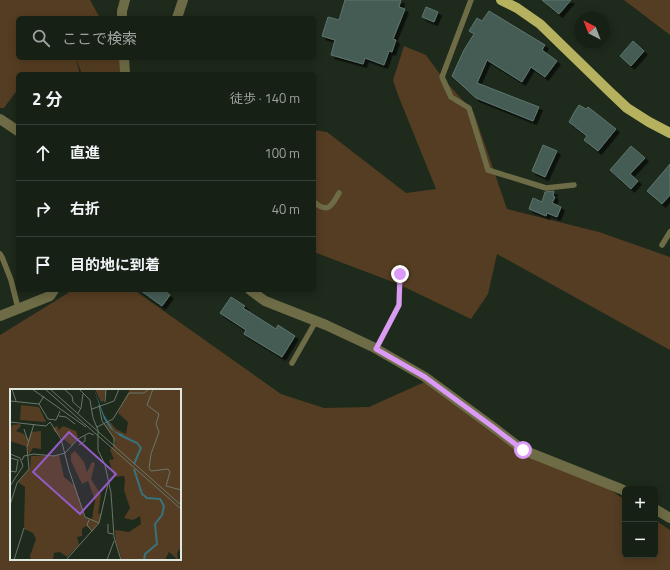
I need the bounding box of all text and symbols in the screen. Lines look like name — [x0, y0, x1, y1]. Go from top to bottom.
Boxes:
north arrow — [574, 12, 610, 48]
search box — [16, 16, 316, 60]
icon: search — [30, 27, 52, 49]
text: ここで検索 — [62, 27, 137, 50]
text: 2 分 — [32, 86, 62, 112]
text: 徒歩 · 140 m — [230, 88, 300, 108]
text: 直進 — [70, 141, 100, 164]
icon: ahead — [32, 142, 54, 164]
text: 100 m — [264, 143, 300, 163]
text: 右折 — [70, 197, 100, 220]
icon: right — [32, 198, 54, 220]
text: 40 m — [272, 199, 300, 219]
text: 目的地に到着 — [70, 253, 160, 276]
icon: arrive — [32, 254, 54, 276]
route end — [391, 265, 409, 283]
inset map — [10, 389, 181, 560]
route start — [514, 441, 532, 459]
map controls — [622, 486, 658, 558]
button: + — [622, 486, 658, 522]
button: − — [622, 522, 658, 558]

